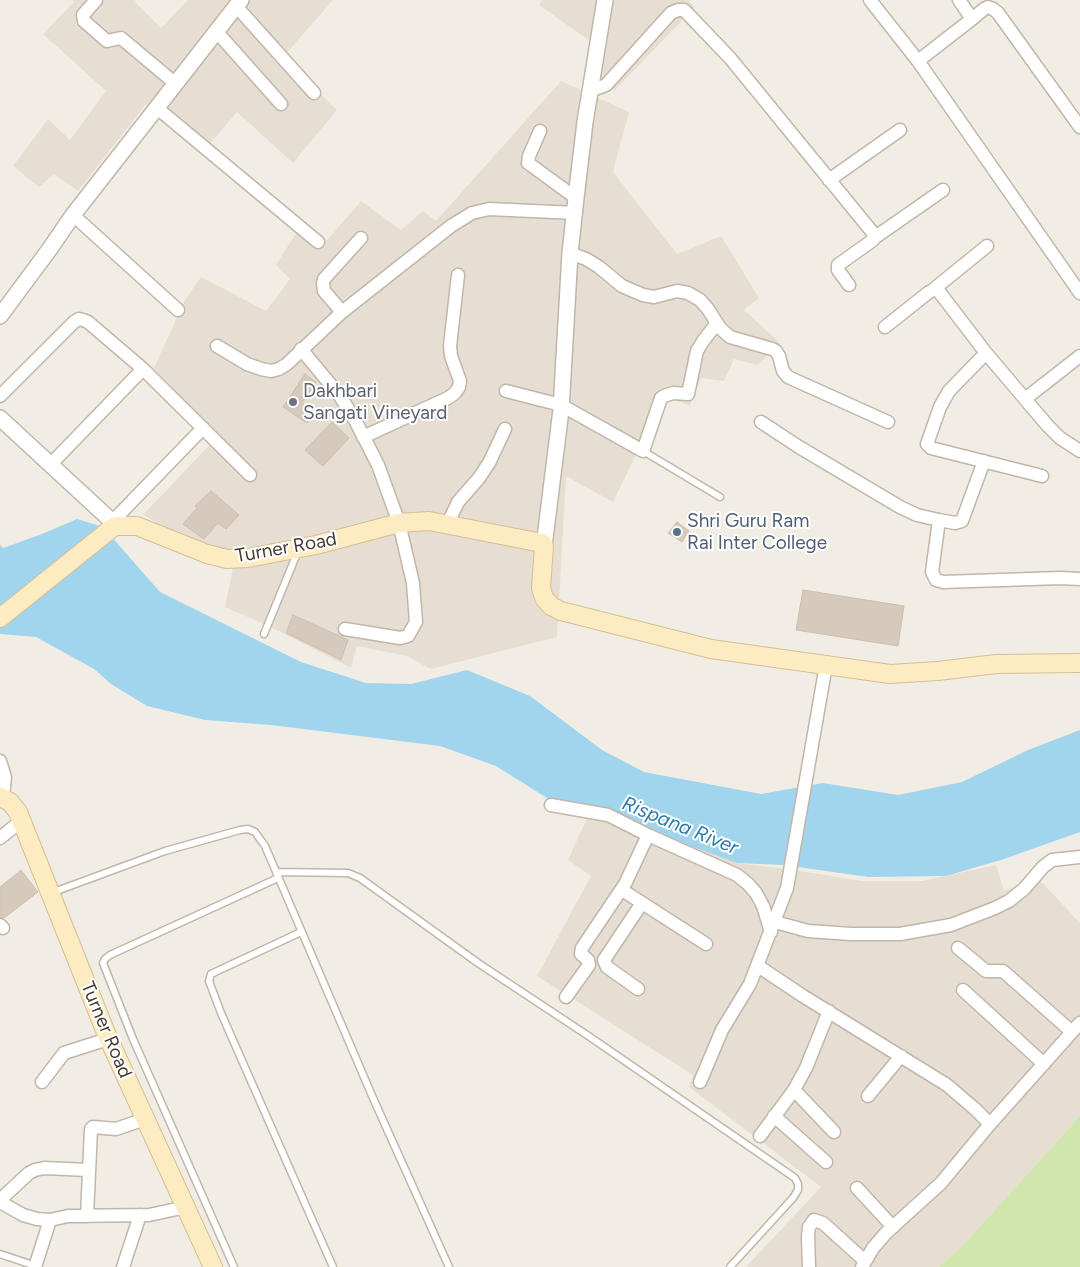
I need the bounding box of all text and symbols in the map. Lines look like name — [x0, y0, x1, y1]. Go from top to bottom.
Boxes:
place label: Dakhbari Sangati Vineyard — [303, 380, 447, 424]
marker: Dakhbari Sangati Vineyard — [287, 396, 299, 408]
place label: Shri Guru Ram Rai Inter College — [687, 510, 827, 554]
marker: Shri Guru Ram Rai Inter College — [671, 526, 683, 538]
street label: Turner Road — [234, 528, 338, 568]
water label: Rispana River — [618, 792, 742, 860]
street label: Turner Road — [75, 978, 137, 1082]

